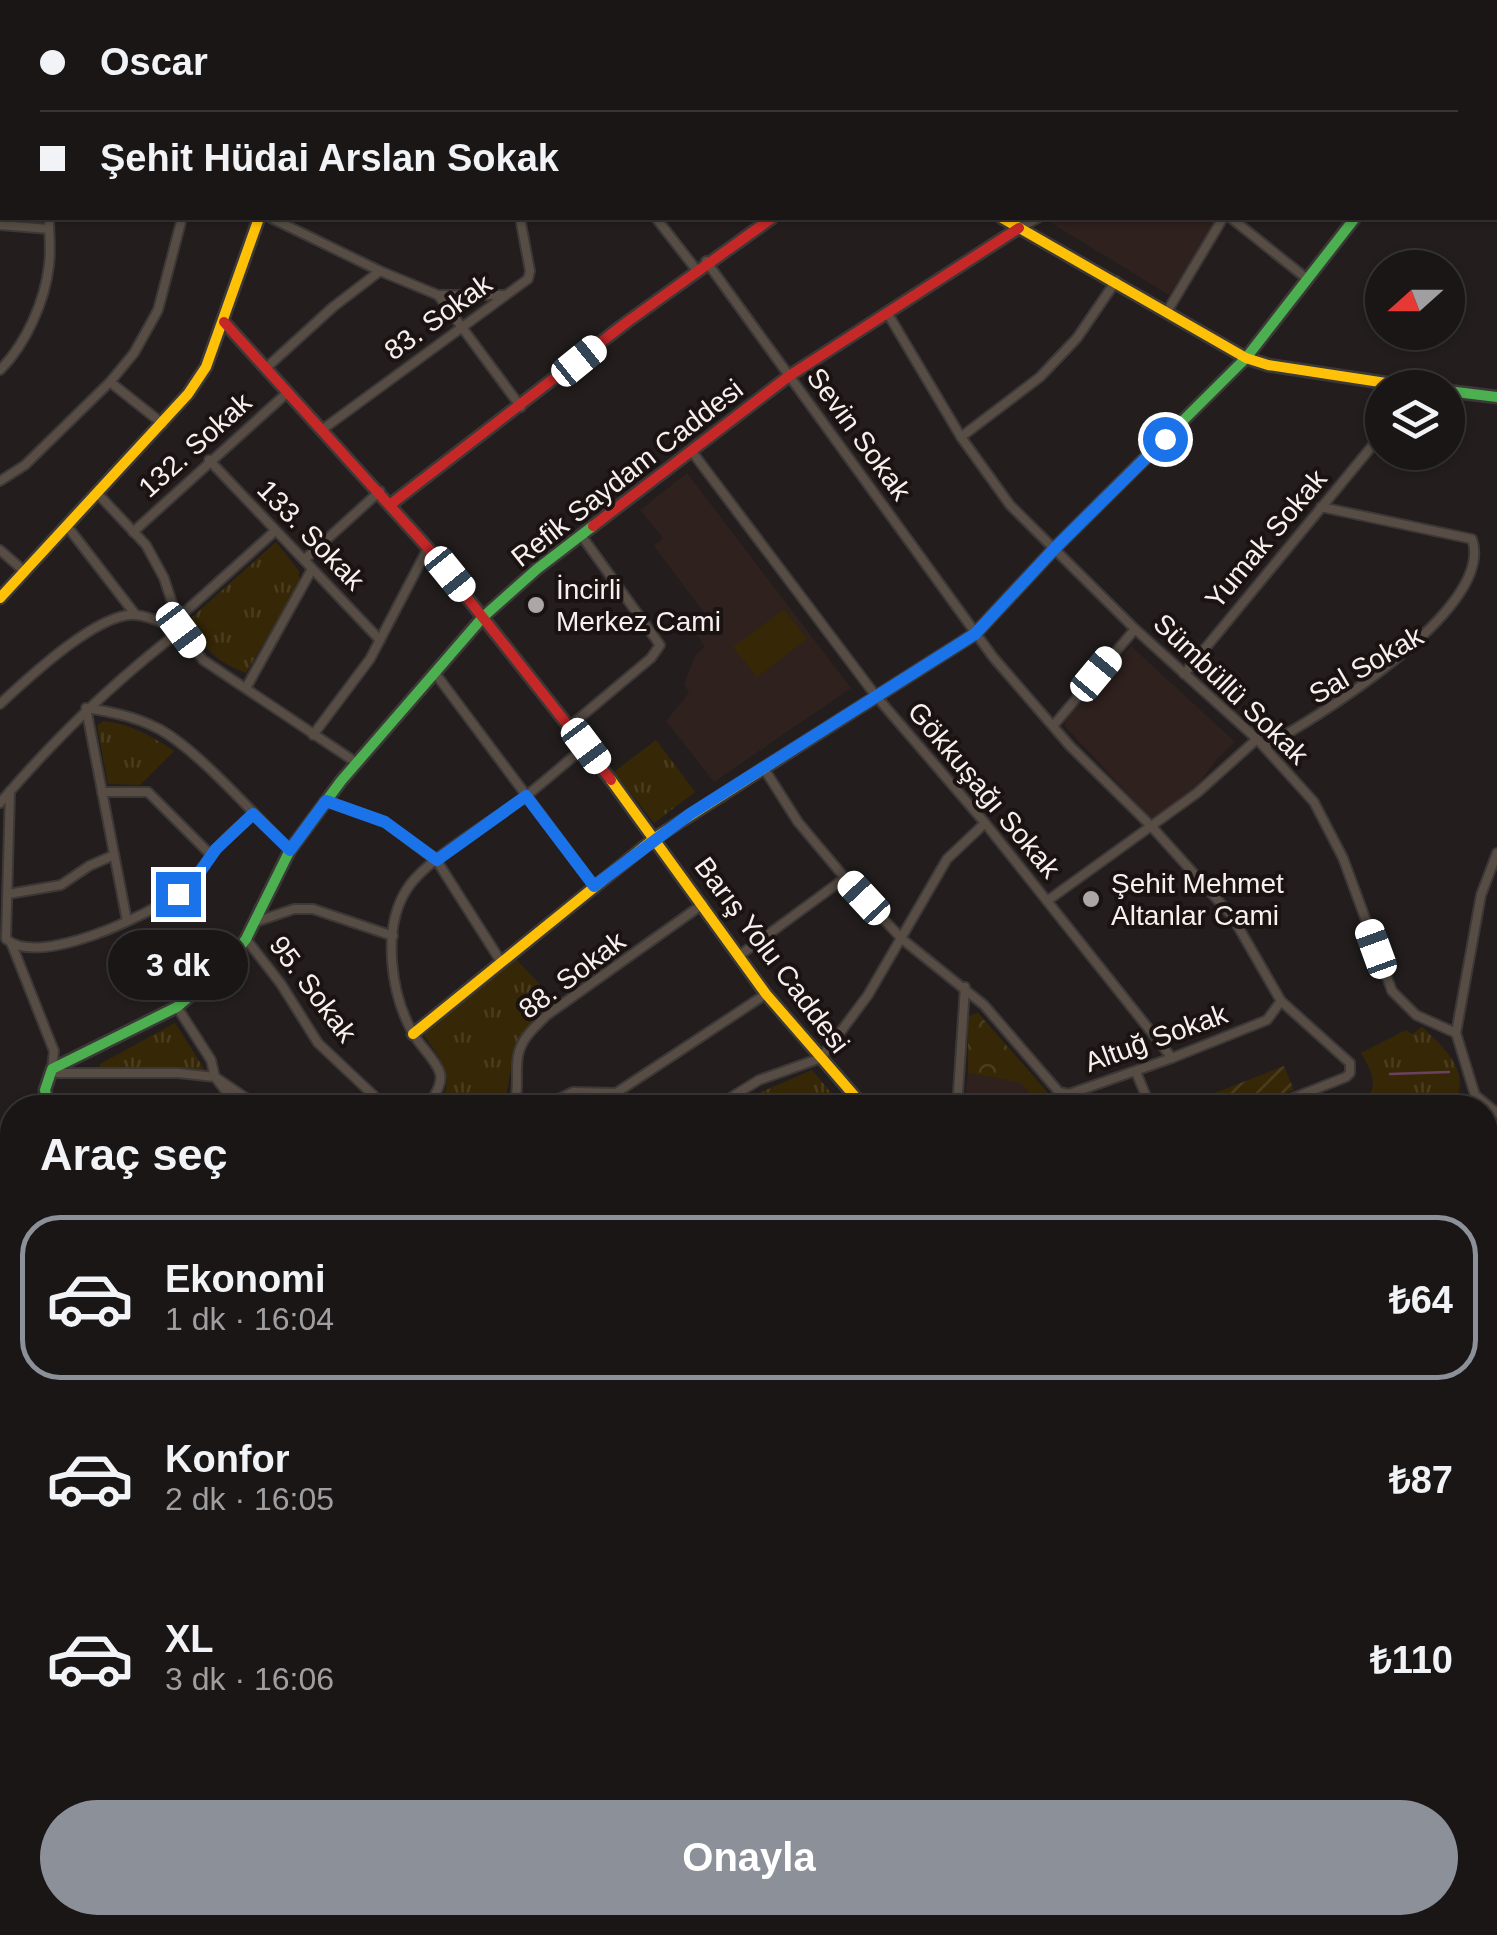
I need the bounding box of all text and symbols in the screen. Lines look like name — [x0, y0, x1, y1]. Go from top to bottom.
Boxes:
text: Oscar — [100, 41, 208, 83]
text: Şehit Hüdai Arslan Sokak — [100, 137, 559, 179]
north arrow — [1365, 250, 1465, 350]
map controls — [1365, 250, 1465, 470]
street label: 83. Sokak — [379, 267, 498, 366]
car — [546, 330, 612, 392]
street label: Sevin Sokak — [801, 362, 918, 507]
button: layers — [1365, 370, 1465, 470]
street label: Refik Saydam Caddesi — [505, 373, 749, 573]
street label: 132. Sokak — [133, 386, 258, 503]
route start — [1143, 417, 1188, 462]
street label: Yumak Sokak — [1199, 463, 1334, 615]
street label: 133. Sokak — [251, 474, 371, 597]
car — [419, 541, 481, 607]
place label: İncirli Merkez Cami — [556, 574, 721, 637]
marker: İncirli Merkez Cami — [525, 594, 547, 616]
car — [151, 597, 211, 663]
street label: Sümbüllü Sokak — [1147, 608, 1315, 771]
street label: Sal Sokak — [1304, 620, 1429, 710]
car — [1065, 641, 1127, 707]
street label: Gökkuşağı Sokak — [902, 696, 1067, 885]
car — [556, 713, 616, 779]
street label: Barış Yolu Caddesi — [688, 851, 856, 1059]
car — [833, 866, 895, 930]
place label: Şehit Mehmet Altanlar Cami — [1111, 868, 1284, 931]
route end — [156, 872, 201, 917]
marker: Şehit Mehmet Altanlar Cami — [1080, 888, 1102, 910]
car — [1352, 916, 1400, 982]
street label: 88. Sokak — [513, 925, 632, 1025]
callout: 3 dk — [108, 929, 248, 999]
street label: 95. Sokak — [263, 930, 363, 1049]
text: 3 dk — [146, 947, 210, 983]
street label: Altuğ Sokak — [1080, 998, 1232, 1078]
text: Araç seç — [40, 1129, 228, 1180]
icon: car — [45, 1253, 135, 1343]
text: Ekonomi — [165, 1258, 325, 1300]
text: ₺64 — [1389, 1279, 1453, 1321]
text: 1 dk · 16:04 — [165, 1301, 334, 1337]
icon: car — [45, 1433, 135, 1523]
text: Konfor — [165, 1438, 290, 1480]
text: ₺87 — [1389, 1459, 1453, 1501]
text: 2 dk · 16:05 — [165, 1481, 334, 1517]
icon: car — [45, 1613, 135, 1703]
text: XL — [165, 1618, 214, 1660]
text: ₺110 — [1370, 1639, 1453, 1681]
text: 3 dk · 16:06 — [165, 1661, 334, 1697]
button: Onayla — [40, 1800, 1458, 1915]

